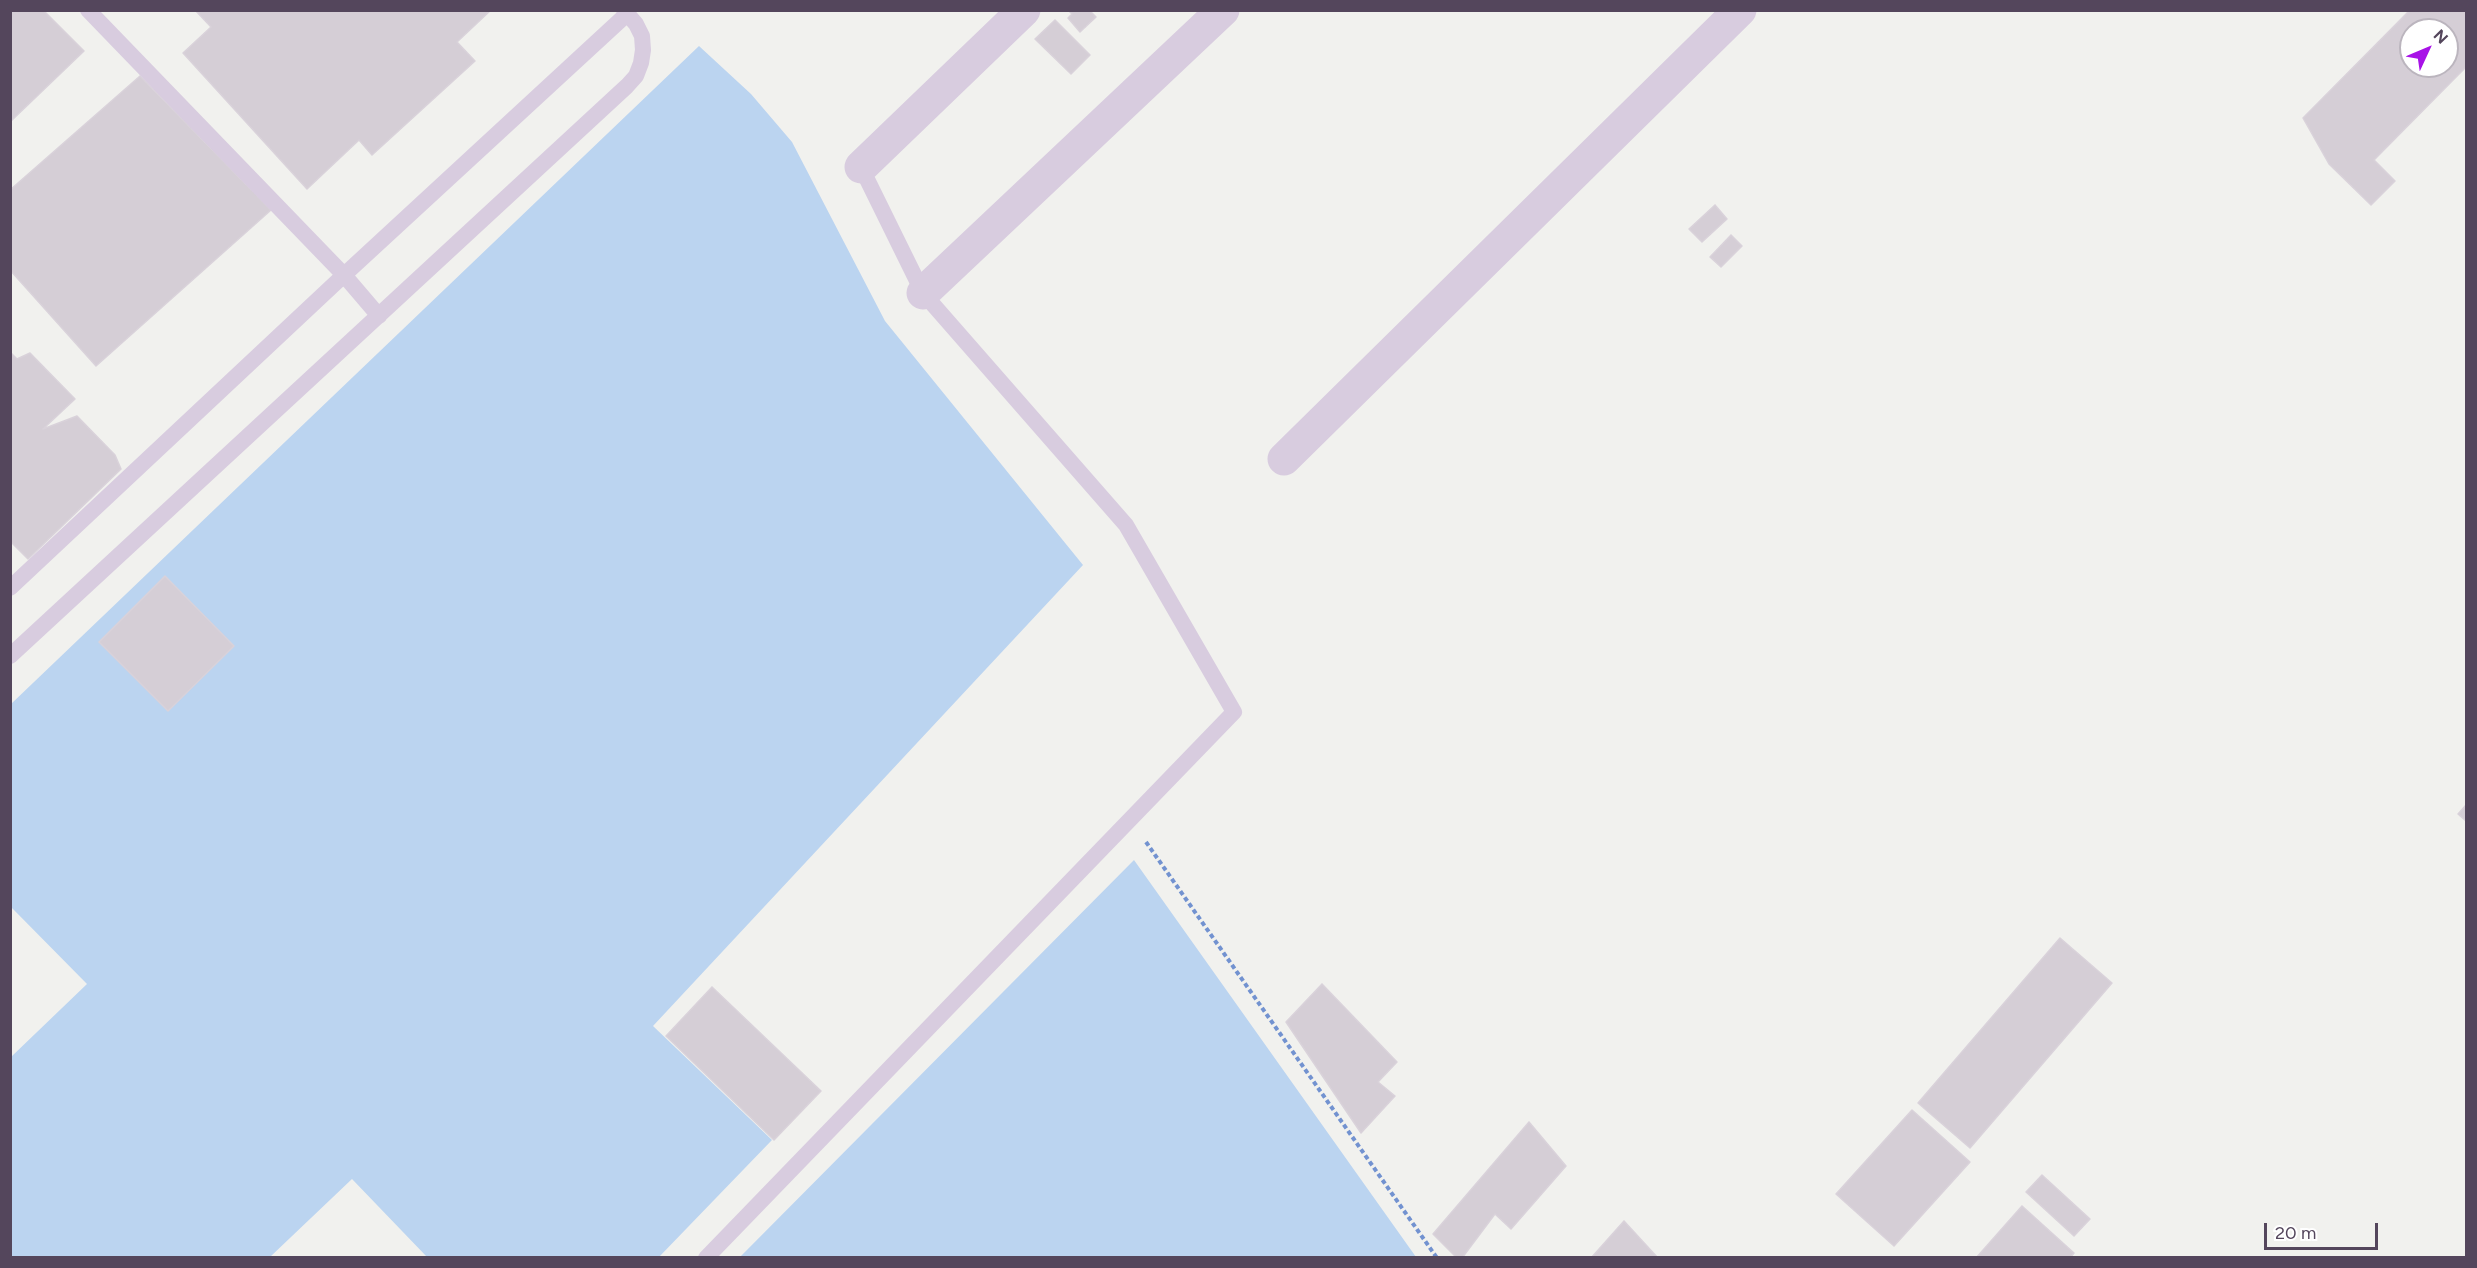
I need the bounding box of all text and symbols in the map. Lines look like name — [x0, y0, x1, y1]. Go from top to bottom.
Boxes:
north arrow — [2399, 18, 2459, 78]
text: N — [2430, 25, 2452, 48]
scale bar — [2267, 1211, 2381, 1249]
text: 20 m — [2275, 1222, 2316, 1244]

